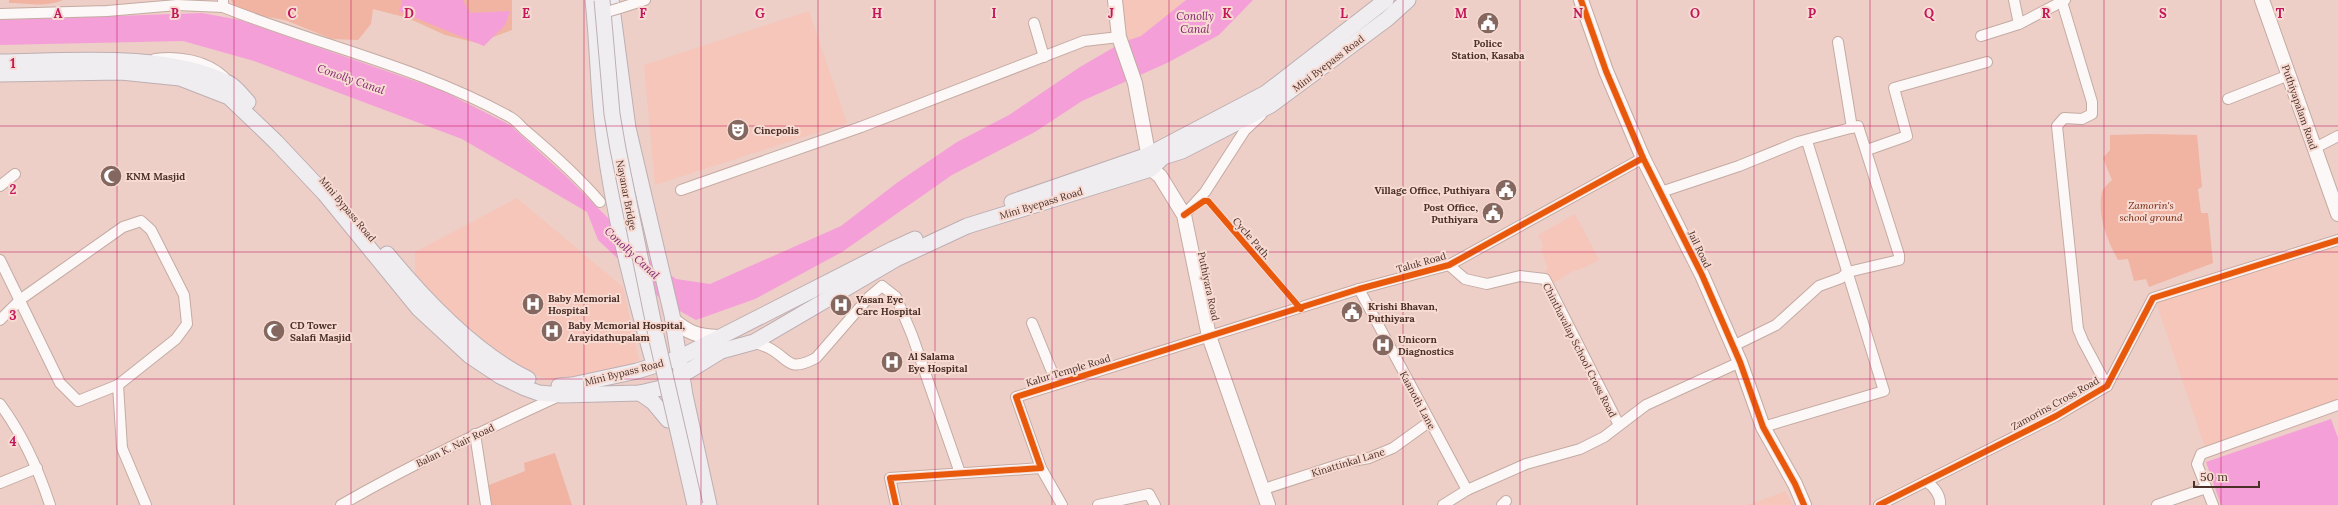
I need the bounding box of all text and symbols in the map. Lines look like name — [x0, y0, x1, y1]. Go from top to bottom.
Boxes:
text: A — [54, 5, 63, 22]
text: B — [171, 5, 180, 22]
text: C — [288, 5, 297, 22]
text: D — [404, 5, 414, 22]
text: E — [522, 5, 530, 22]
text: F — [639, 5, 647, 22]
text: G — [755, 5, 765, 22]
text: H — [872, 5, 882, 22]
text: I — [991, 5, 997, 22]
text: J — [1108, 5, 1114, 22]
text: K — [1222, 5, 1232, 22]
text: L — [1340, 5, 1348, 22]
text: M — [1455, 5, 1468, 22]
text: N — [1573, 5, 1583, 22]
text: O — [1690, 5, 1700, 22]
text: P — [1808, 5, 1817, 22]
text: Q — [1924, 5, 1935, 22]
text: R — [2042, 5, 2051, 22]
text: S — [2159, 5, 2167, 22]
text: T — [2276, 5, 2285, 22]
water label: Conolly Canal — [1176, 9, 1214, 36]
public building icon: Police Station, Kasaba — [1475, 10, 1501, 36]
street label: Mini Byepass Road — [1290, 32, 1367, 95]
place label: Police Station, Kasaba — [1451, 37, 1525, 62]
text: 1 — [10, 55, 16, 72]
water label: Conolly Canal — [316, 61, 386, 97]
street label: Puthiyapalam Road — [2279, 63, 2320, 151]
theatre icon: Cinepolis — [725, 117, 751, 143]
place label: Cinepolis — [754, 124, 799, 137]
street label: Nayanar Bridge — [613, 159, 640, 232]
mosque icon: KNM Masjid — [98, 163, 124, 189]
place label: KNM Masjid — [126, 170, 185, 183]
street label: Mini Bypass Road — [317, 174, 379, 245]
public building icon: Village Office, Puthiyara — [1493, 177, 1519, 203]
text: 2 — [10, 181, 17, 198]
place label: Village Office, Puthiyara — [1374, 184, 1491, 197]
street label: Mini Byepass Road — [998, 185, 1084, 222]
park label: Zamorin's school ground — [2119, 199, 2183, 224]
public building icon: Post Office, Puthiyara — [1480, 200, 1506, 226]
place label: Post Office, Puthiyara — [1423, 201, 1479, 226]
street label: Cycle Path. — [1230, 215, 1273, 262]
water label: Conolly Canal — [602, 224, 662, 282]
street label: Jail Road — [1684, 227, 1714, 270]
street label: Taluk Road — [1395, 249, 1448, 276]
street label: Puthiyara Road — [1195, 250, 1222, 322]
street label: Chinthavalap School Cross Road — [1540, 281, 1619, 420]
hospital icon: Baby Memorial Hospital — [520, 291, 546, 317]
place label: Baby Memorial Hospital — [548, 292, 620, 317]
hospital icon: Vasan Eye Care Hospital — [828, 292, 854, 318]
place label: Vasan Eye Care Hospital — [856, 293, 921, 318]
public building icon: Krishi Bhavan, Puthiyara — [1339, 299, 1365, 325]
place label: Krishi Bhavan, Puthiyara — [1368, 300, 1438, 325]
text: 3 — [9, 307, 17, 324]
mosque icon: CD Tower Salafi Masjid — [261, 318, 287, 344]
hospital icon: Baby Memorial Hospital, Arayidathupalam — [539, 318, 565, 344]
place label: CD Tower Salafi Masjid — [290, 319, 351, 344]
place label: Baby Memorial Hospital, Arayidathupalam — [568, 319, 685, 344]
hospital icon: Unicorn Diagnostics — [1370, 332, 1396, 358]
place label: Unicorn Diagnostics — [1398, 333, 1454, 358]
hospital icon: Al Salama Eye Hospital — [879, 349, 905, 375]
place label: Al Salama Eye Hospital — [908, 350, 968, 375]
street label: Kalur Temple Road — [1024, 351, 1112, 390]
street label: Mini Bypass Road — [583, 356, 665, 389]
street label: Kaanoth Lane — [1397, 369, 1439, 432]
street label: Zamorins Cross Road — [2009, 374, 2102, 433]
street label: Balan K. Nair Road — [414, 421, 497, 470]
text: 4 — [9, 433, 17, 450]
street label: Kinattinkal Lane — [1310, 445, 1387, 480]
scale bar — [2194, 463, 2259, 489]
text: 50 m — [2200, 469, 2228, 484]

